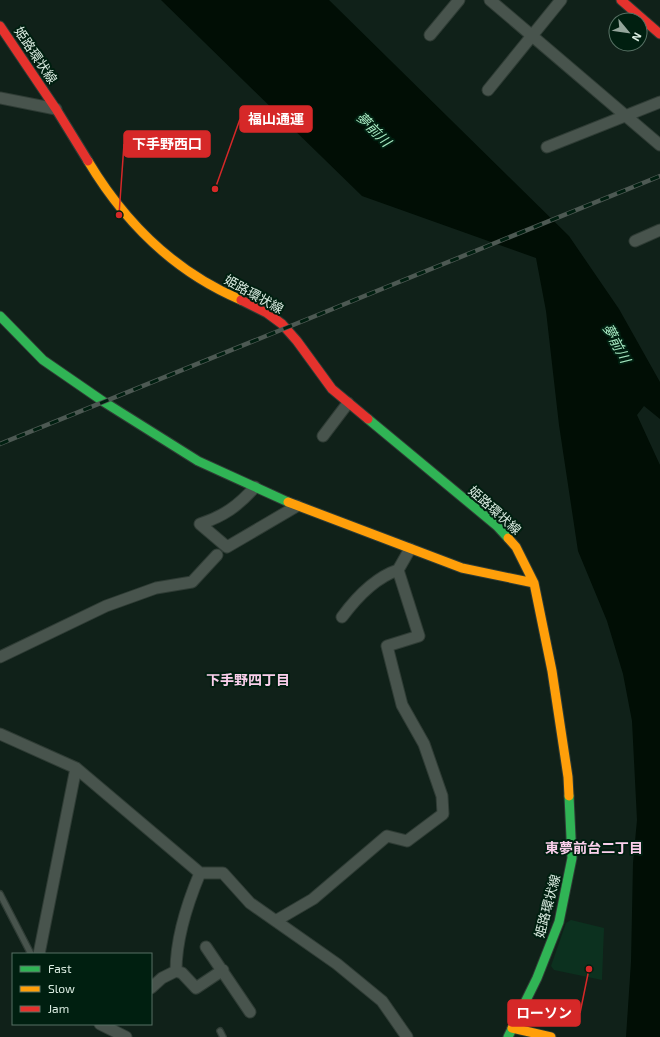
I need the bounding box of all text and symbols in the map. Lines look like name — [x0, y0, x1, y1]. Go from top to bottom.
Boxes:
north arrow — [608, 12, 648, 52]
street label: 姫路環状線 — [11, 24, 61, 86]
text: N — [630, 30, 645, 44]
callout: 福山通運 — [240, 106, 312, 132]
water label: 夢前川 — [353, 108, 396, 151]
text: 福山通運 — [248, 110, 304, 127]
callout: 下手野西口 — [124, 131, 210, 157]
text: 下手野西口 — [132, 135, 202, 152]
street label: 姫路環状線 — [222, 271, 286, 317]
water label: 夢前川 — [600, 320, 635, 367]
street label: 姫路環状線 — [465, 482, 525, 538]
district label: 下手野四丁目 — [206, 671, 290, 688]
district label: 東夢前台二丁目 — [545, 839, 643, 856]
street label: 姫路環状線 — [531, 873, 563, 939]
legend — [12, 953, 152, 1025]
text: Fast — [48, 961, 72, 975]
text: Slow — [48, 981, 75, 995]
callout: ローソン — [508, 1000, 580, 1026]
text: Jam — [48, 1001, 69, 1015]
text: ローソン — [516, 1004, 572, 1021]

